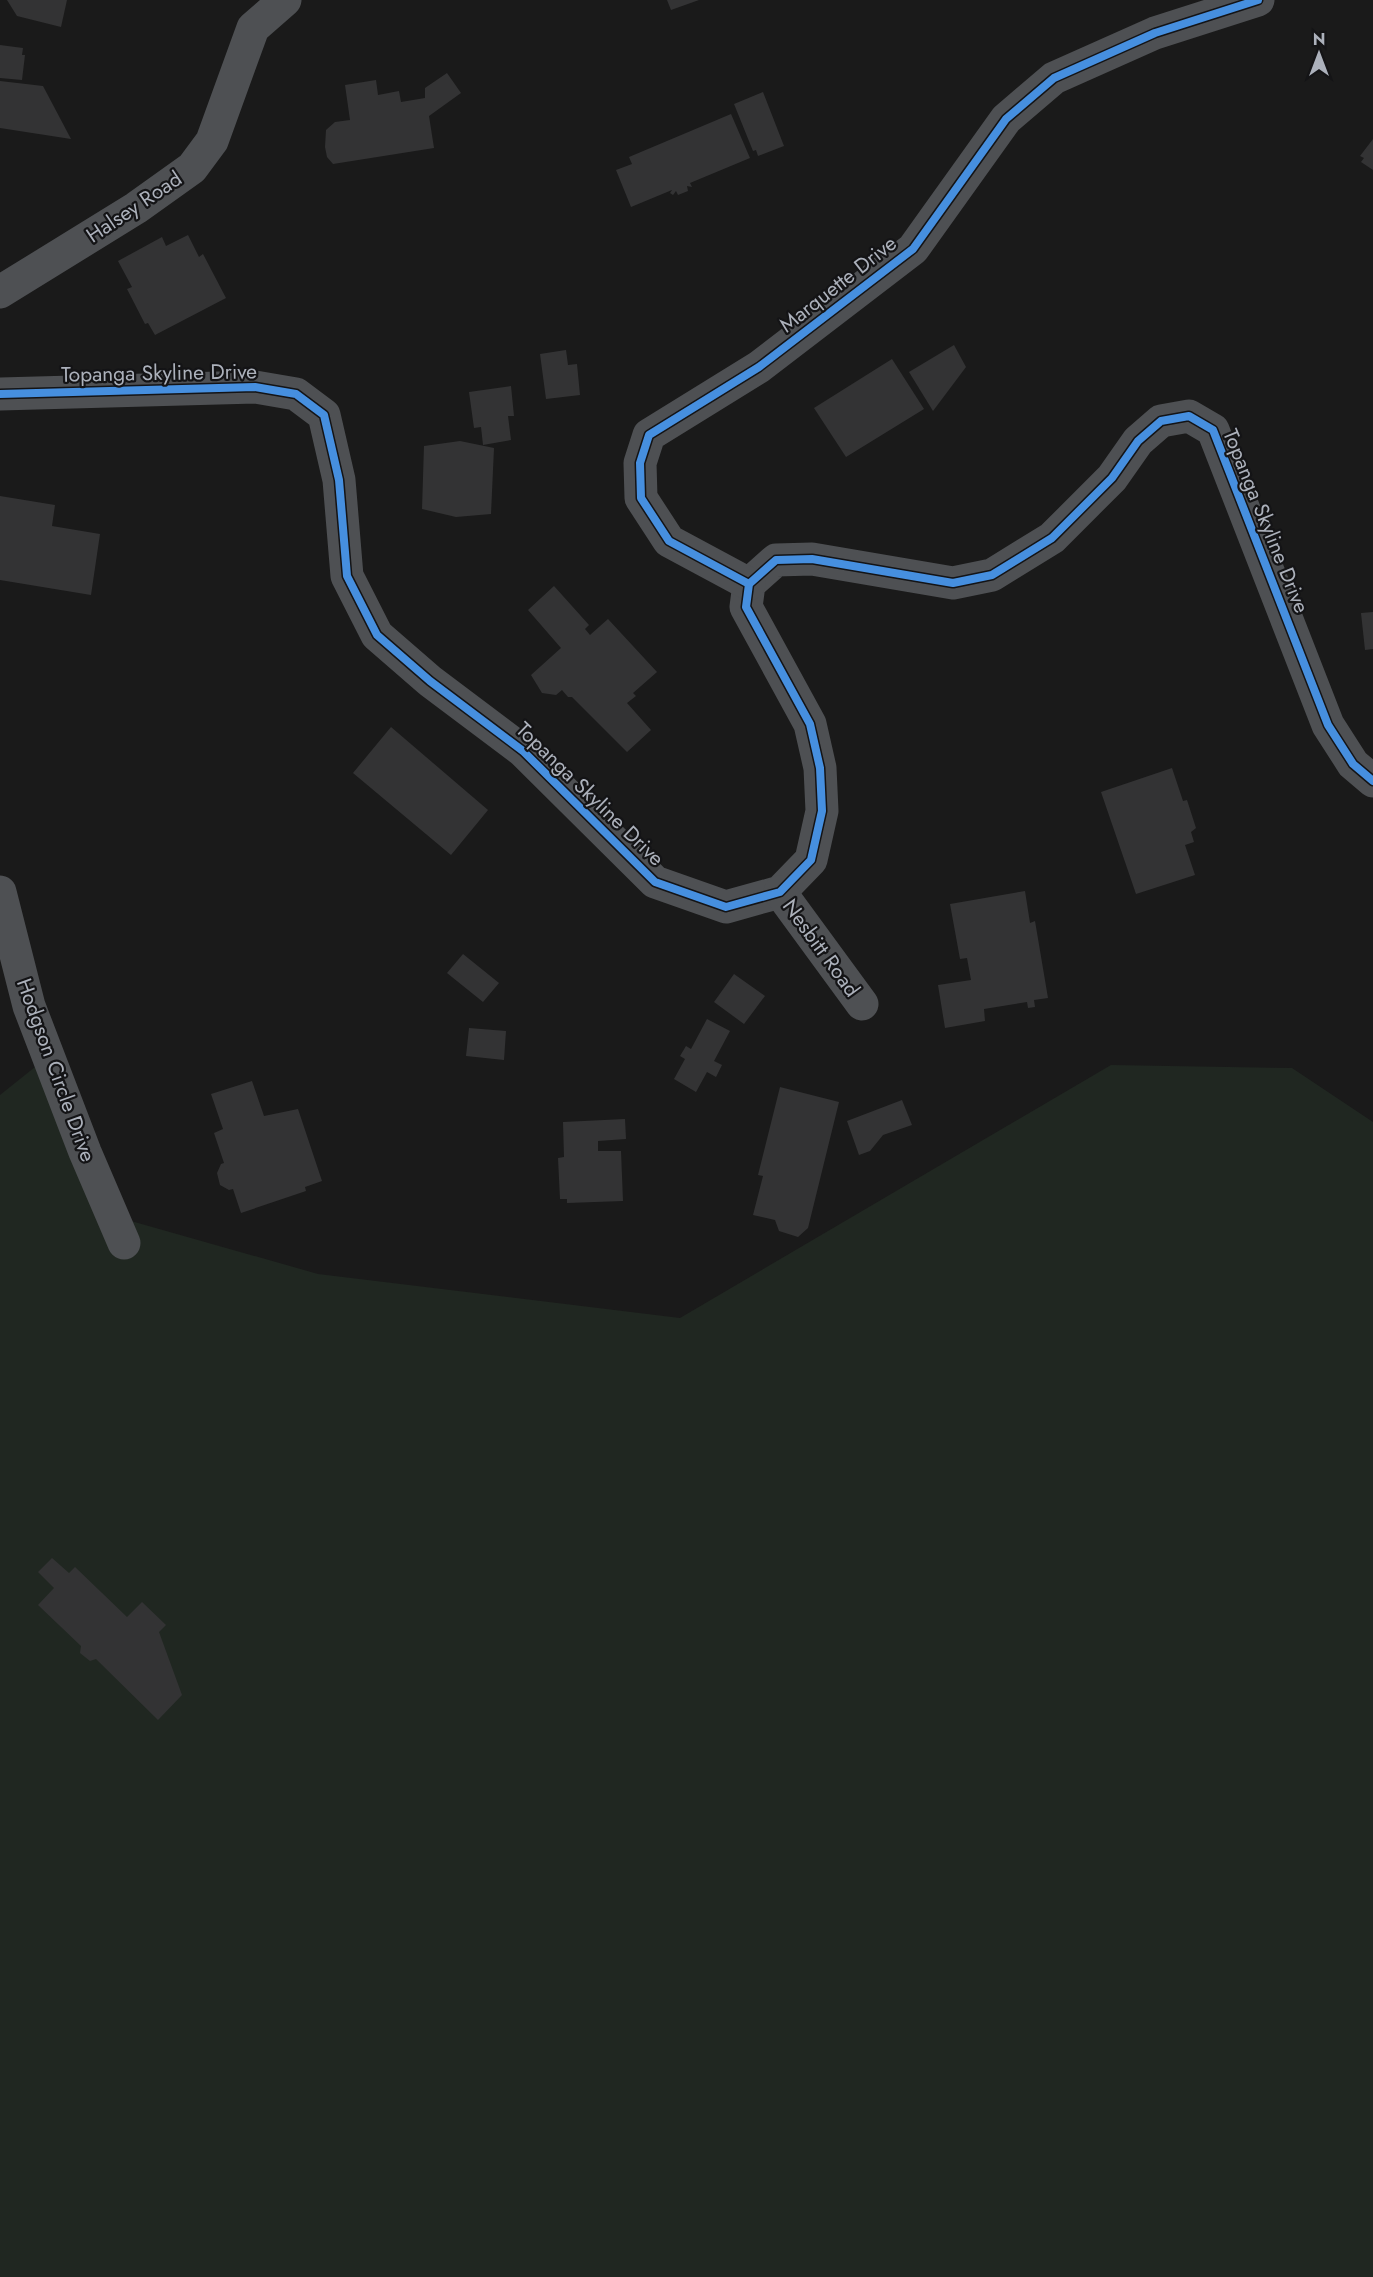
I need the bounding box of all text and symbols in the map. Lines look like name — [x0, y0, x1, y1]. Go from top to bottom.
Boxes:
north arrow — [1289, 24, 1349, 84]
text: N — [1313, 28, 1325, 51]
street label: Halsey Road — [80, 164, 188, 250]
street label: Marquette Drive — [773, 228, 903, 339]
street label: Topanga Skyline Drive — [61, 356, 257, 390]
street label: Topanga Skyline Drive — [1215, 425, 1317, 618]
street label: Topanga Skyline Drive — [509, 715, 671, 873]
street label: Nesbitt Road — [775, 893, 867, 1003]
street label: Hodgson Circle Drive — [9, 974, 103, 1166]

